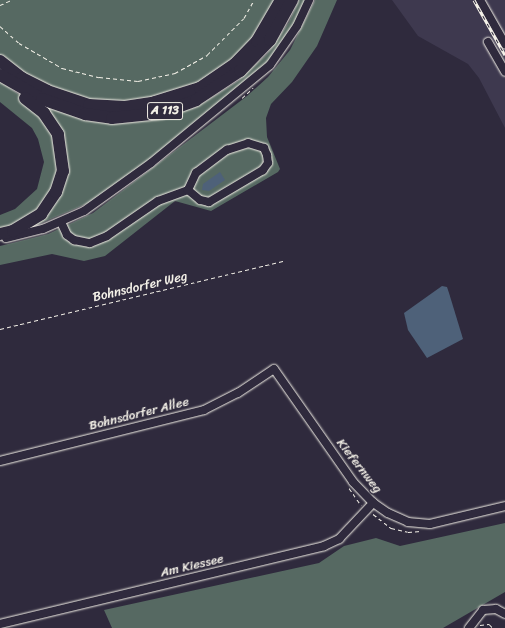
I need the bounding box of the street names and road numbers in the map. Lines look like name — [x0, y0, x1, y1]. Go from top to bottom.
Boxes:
road number: A 113 — [147, 101, 183, 121]
street label: Bohnsdorfer Weg — [91, 269, 189, 305]
street label: Bohnsdorfer Allee — [87, 394, 191, 434]
street label: Kiefernweg — [333, 436, 385, 496]
street label: Am Kiessee — [159, 551, 225, 581]

